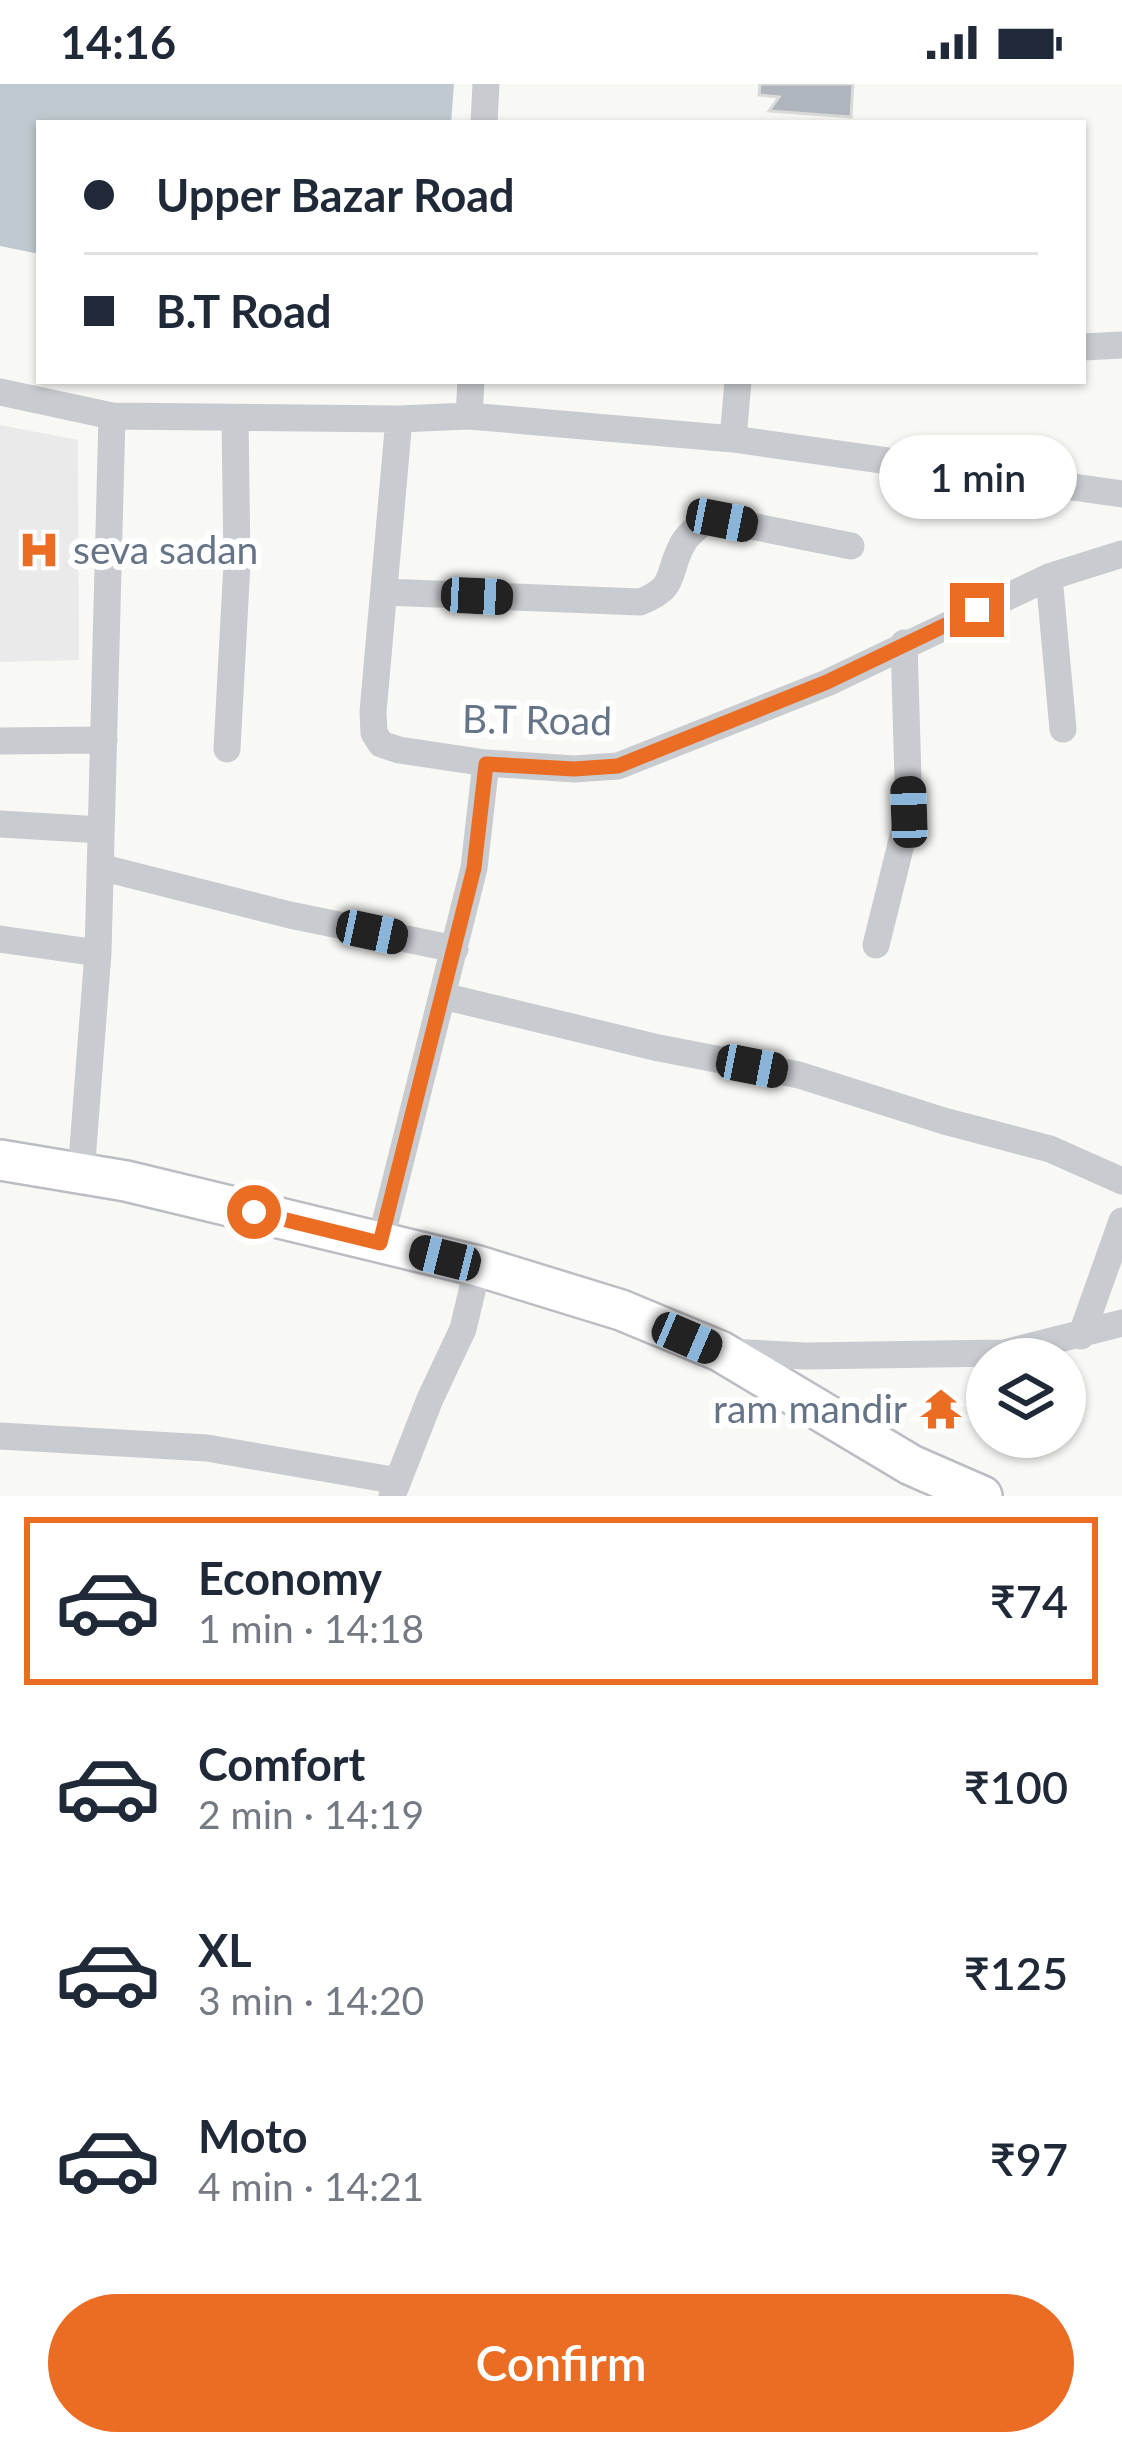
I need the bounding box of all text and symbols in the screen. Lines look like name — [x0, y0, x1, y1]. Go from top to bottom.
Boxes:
text: 14:16 — [60, 15, 176, 69]
text: Upper Bazar Road — [156, 168, 515, 222]
text: B.T Road — [156, 284, 332, 338]
callout: 1 min — [878, 436, 1076, 520]
text: 1 min — [930, 454, 1026, 500]
car — [683, 495, 761, 545]
place label: seva sadan — [73, 526, 258, 572]
hospital icon: seva sadan — [16, 527, 62, 573]
car — [440, 576, 514, 616]
route end — [950, 583, 1004, 637]
street label: B.T Road — [462, 695, 612, 743]
car — [890, 775, 928, 849]
car — [333, 907, 411, 957]
car — [713, 1041, 791, 1091]
route start — [227, 1185, 281, 1239]
car — [406, 1232, 484, 1284]
car — [647, 1307, 727, 1369]
map controls — [966, 1338, 1086, 1458]
button: layers — [966, 1338, 1086, 1458]
place label: ram mandir — [713, 1385, 907, 1431]
temple icon: ram mandir — [918, 1386, 964, 1432]
icon: car — [54, 1547, 162, 1655]
text: Economy — [198, 1551, 382, 1605]
text: ₹74 — [990, 1574, 1068, 1628]
text: 1 min · 14:18 — [198, 1605, 424, 1651]
icon: car — [54, 1733, 162, 1841]
text: Comfort — [198, 1737, 365, 1791]
text: ₹100 — [964, 1760, 1068, 1814]
text: 2 min · 14:19 — [198, 1791, 424, 1837]
icon: car — [54, 1919, 162, 2027]
text: XL — [198, 1923, 252, 1977]
text: ₹125 — [964, 1946, 1068, 2000]
text: 3 min · 14:20 — [198, 1977, 424, 2023]
icon: car — [54, 2105, 162, 2213]
text: Moto — [198, 2109, 308, 2163]
text: ₹97 — [990, 2132, 1068, 2186]
text: 4 min · 14:21 — [198, 2163, 424, 2209]
button: Confirm — [48, 2294, 1074, 2432]

